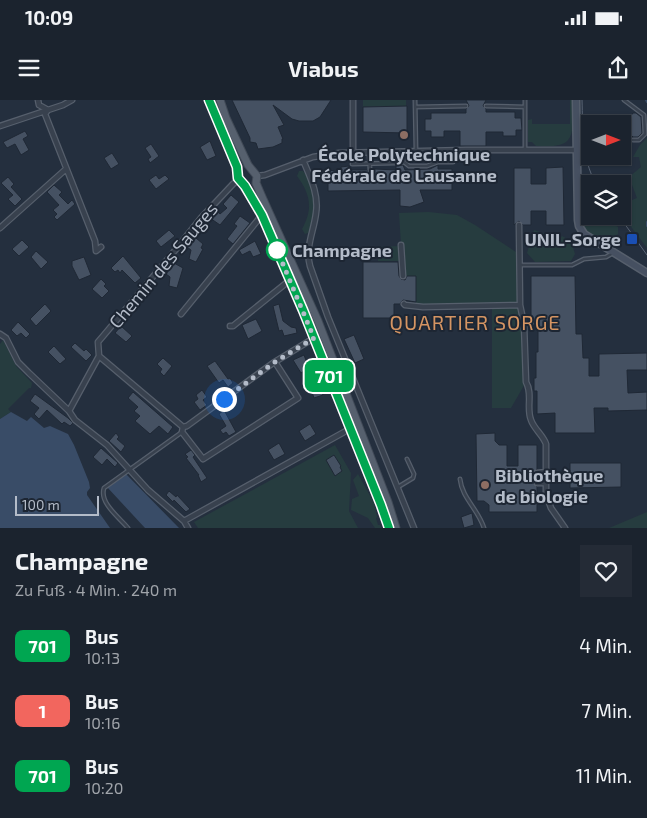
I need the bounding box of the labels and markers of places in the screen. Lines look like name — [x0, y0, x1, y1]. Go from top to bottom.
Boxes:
marker: École Polytechnique Fédérale de Lausanne — [398, 129, 410, 141]
place label: École Polytechnique Fédérale de Lausanne — [311, 143, 497, 186]
place label: UNIL-Sorge — [525, 228, 621, 250]
marker: UNIL-Sorge — [625, 232, 639, 246]
marker: Champagne — [266, 239, 288, 261]
place label: Champagne — [292, 239, 392, 261]
place label: Bibliothèque de biologie — [495, 464, 604, 507]
marker: Bibliothèque de biologie — [479, 479, 491, 491]

